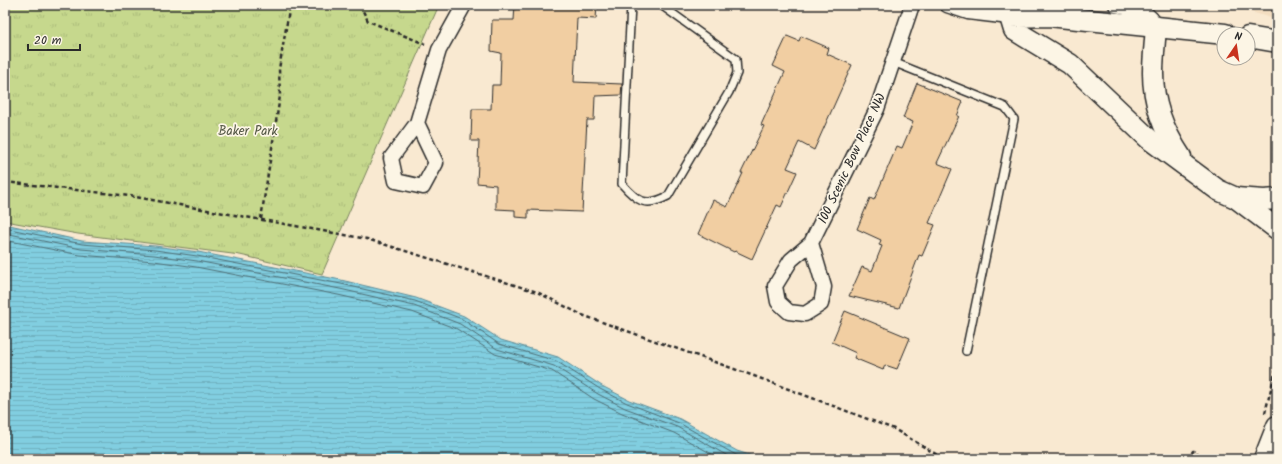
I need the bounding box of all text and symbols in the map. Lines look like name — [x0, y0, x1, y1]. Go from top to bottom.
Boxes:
scale bar — [28, 26, 80, 52]
north arrow — [1216, 26, 1256, 66]
text: N — [1233, 28, 1243, 47]
text: 20 m — [34, 31, 62, 50]
street label: 100 Scenic Bow Place NW — [813, 90, 892, 227]
park label: Baker Park — [218, 121, 279, 142]

